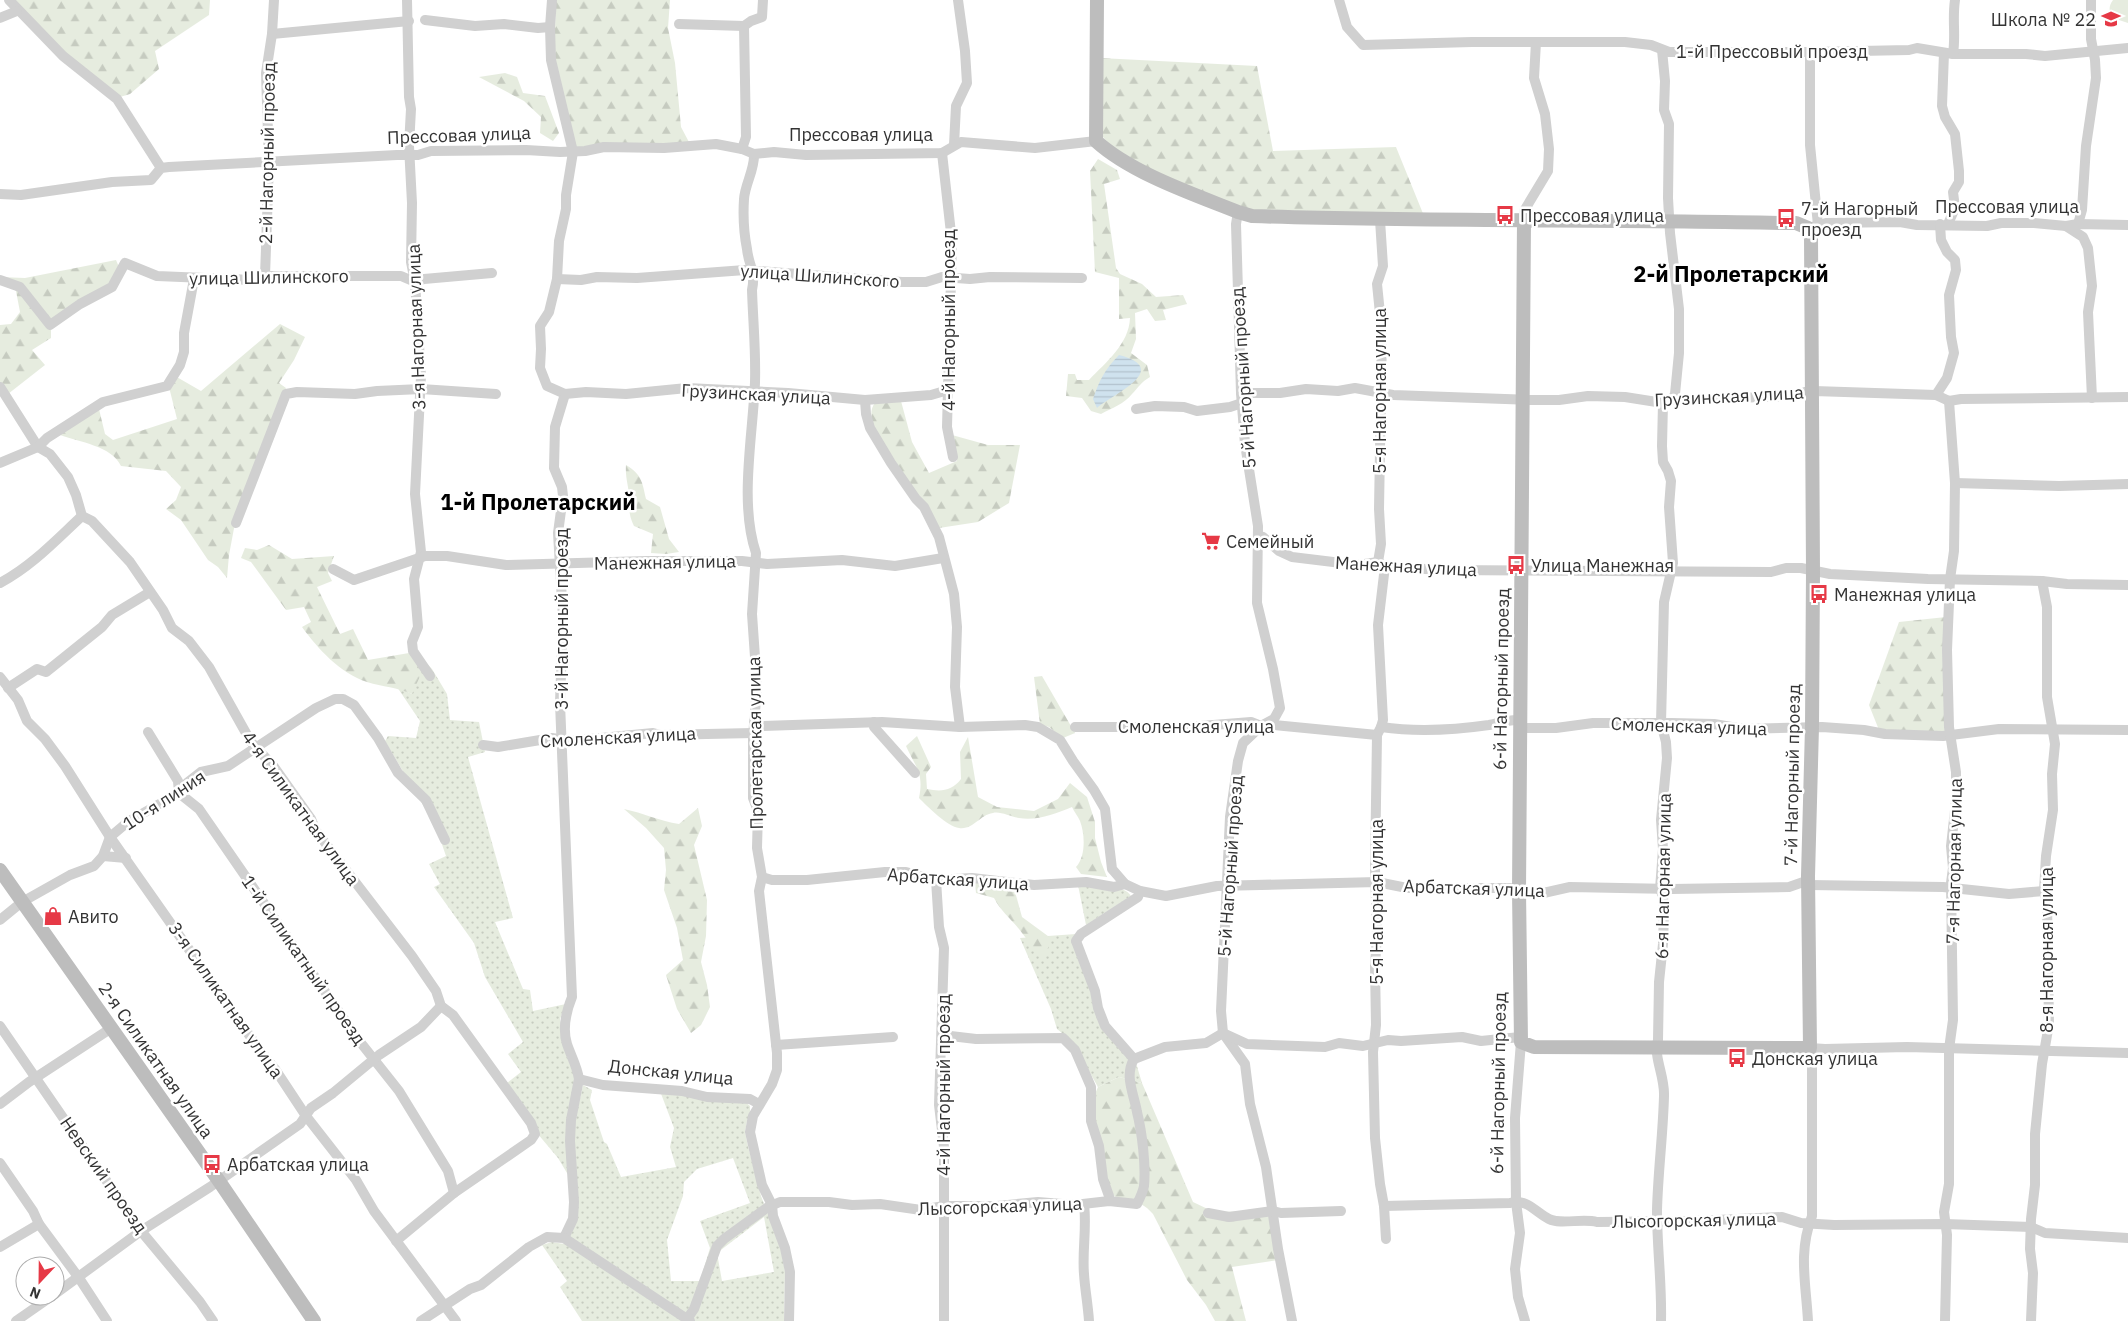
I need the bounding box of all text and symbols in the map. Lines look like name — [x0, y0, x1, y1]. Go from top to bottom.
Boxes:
place label: Школа № 22 — [1991, 8, 2096, 31]
school or university icon: Школа № 22 — [2100, 8, 2122, 30]
street label: 1-й Прессовый проезд — [1676, 40, 1868, 63]
street label: 2-й Нагорный проезд — [254, 62, 280, 244]
street label: Прессовая улица — [387, 121, 532, 149]
street label: Прессовая улица — [789, 123, 933, 146]
street label: Прессовая улица — [1935, 195, 2079, 218]
place label: 7-й Нагорный проезд — [1801, 197, 1918, 241]
bus stop icon: Прессовая улица — [1494, 204, 1516, 226]
place label: Прессовая улица — [1520, 204, 1664, 227]
bus stop icon: 7-й Нагорный проезд — [1775, 207, 1797, 229]
street label: 4-й Нагорный проезд — [937, 229, 960, 411]
street label: 3-я Нагорная улица — [402, 243, 430, 410]
street label: улица Шилинского — [740, 259, 900, 293]
district label: 2-й Пролетарский — [1633, 259, 1829, 288]
street label: улица Шилинского — [189, 264, 349, 290]
street label: 5-й Нагорный проезд — [1225, 286, 1261, 470]
street label: 5-я Нагорная улица — [1368, 308, 1391, 474]
street label: Грузинская улица — [681, 379, 832, 409]
street label: Грузинская улица — [1654, 381, 1805, 411]
district label: 1-й Пролетарский — [440, 487, 636, 516]
street label: 3-й Нагорный проезд — [550, 528, 573, 710]
supermarket icon: Семейный — [1200, 530, 1222, 552]
place label: Семейный — [1226, 530, 1314, 553]
street label: Манежная улица — [594, 549, 737, 575]
street label: Манежная улица — [1334, 551, 1478, 581]
bus stop icon: Улица Манежная — [1505, 554, 1527, 576]
place label: Улица Манежная — [1531, 554, 1674, 577]
bus stop icon: Манежная улица — [1808, 583, 1830, 605]
place label: Манежная улица — [1834, 583, 1977, 606]
street label: 6-й Нагорный проезд — [1488, 588, 1514, 770]
street label: Пролетарская улица — [742, 656, 768, 830]
street label: 7-й Нагорный проезд — [1779, 684, 1805, 866]
street label: Смоленская улица — [1610, 712, 1768, 740]
street label: Смоленская улица — [1118, 715, 1275, 738]
street label: Смоленская улица — [539, 721, 697, 753]
street label: 4-я Силикатная улица — [237, 726, 365, 890]
street label: 10-я линия — [118, 765, 210, 835]
street label: 5-й Нагорный проезд — [1212, 774, 1248, 958]
street label: 7-я Нагорная улица — [1941, 777, 1967, 944]
street label: 6-я Нагорная улица — [1650, 792, 1676, 959]
street label: 5-я Нагорная улица — [1365, 819, 1388, 985]
street label: Арбатская улица — [886, 863, 1030, 895]
street label: 8-я Нагорная улица — [2035, 867, 2058, 1033]
street label: 1-й Силикатный проезд — [237, 871, 371, 1049]
street label: Арбатская улица — [1403, 874, 1546, 902]
shop icon: Авито — [42, 905, 64, 927]
place label: Авито — [68, 905, 119, 928]
street label: 3-я Силикатная улица — [163, 917, 289, 1083]
street label: 2-я Силикатная улица — [93, 977, 219, 1143]
street label: 6-й Нагорный проезд — [1485, 992, 1511, 1174]
street label: 4-й Нагорный проезд — [932, 994, 955, 1176]
bus stop icon: Донская улица — [1726, 1047, 1748, 1069]
place label: Донская улица — [1752, 1047, 1878, 1070]
street label: Донская улица — [607, 1054, 735, 1090]
street label: Невский проезд — [55, 1112, 153, 1238]
bus stop icon: Арбатская улица — [201, 1153, 223, 1175]
place label: Арбатская улица — [227, 1153, 369, 1176]
street label: Лысогорская улица — [917, 1192, 1083, 1220]
street label: Лысогорская улица — [1612, 1207, 1777, 1233]
north arrow — [15, 1256, 65, 1306]
text: N — [27, 1283, 43, 1303]

